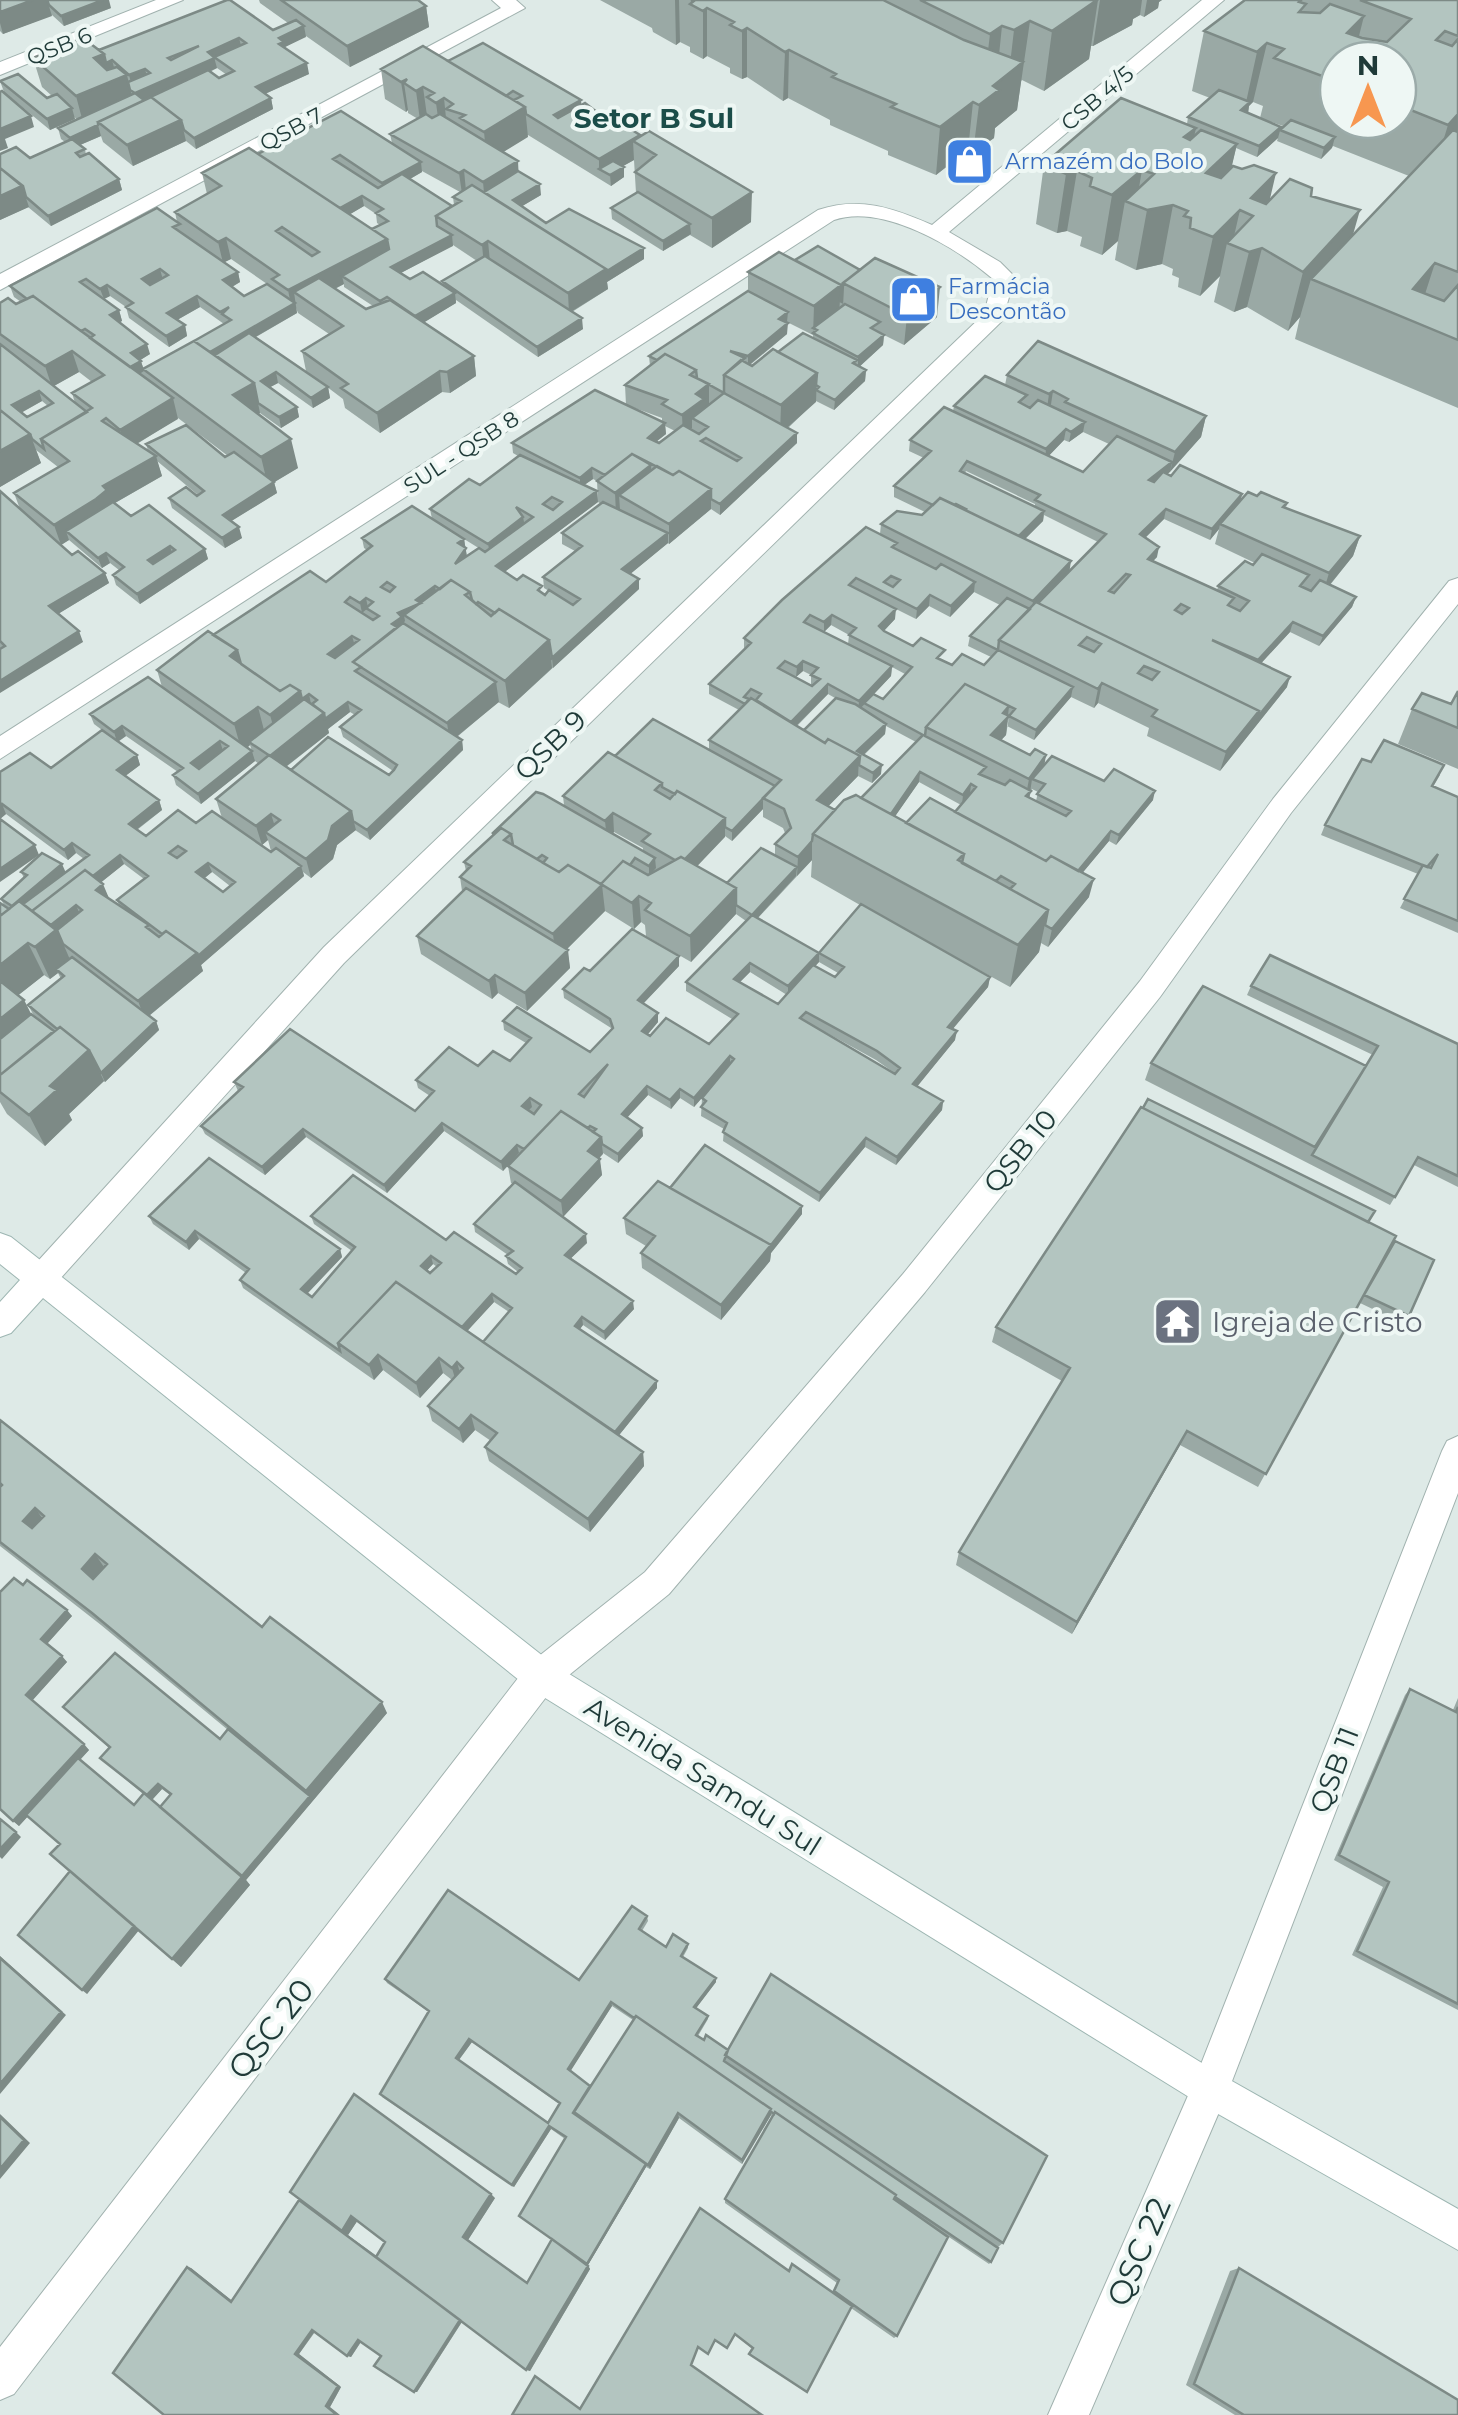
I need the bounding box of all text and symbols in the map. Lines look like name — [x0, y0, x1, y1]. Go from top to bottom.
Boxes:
street label: QSB 6 — [23, 21, 96, 72]
north arrow — [1318, 40, 1418, 140]
text: N — [1357, 48, 1379, 82]
street label: CSB 4/5 — [1056, 60, 1139, 137]
district label: Setor B Sul — [574, 101, 734, 135]
street label: QSB 7 — [255, 102, 327, 157]
shop icon: Armazém do Bolo — [944, 135, 996, 187]
place label: Armazém do Bolo — [1005, 148, 1204, 175]
shop icon: Farmácia Descontão — [887, 273, 939, 325]
place label: Farmácia Descontão — [948, 273, 1066, 325]
street label: SUL - QSB 8 — [398, 405, 524, 500]
street label: QSB 9 — [507, 703, 593, 787]
street label: QSB 10 — [976, 1102, 1064, 1200]
temple icon: Igreja de Cristo — [1151, 1296, 1203, 1348]
place label: Igreja de Cristo — [1212, 1305, 1422, 1339]
street label: Avenida Samdu Sul — [578, 1689, 828, 1863]
street label: QSB 11 — [1302, 1722, 1366, 1818]
street label: QSC 20 — [219, 1971, 322, 2087]
street label: QSC 22 — [1098, 2192, 1179, 2312]

